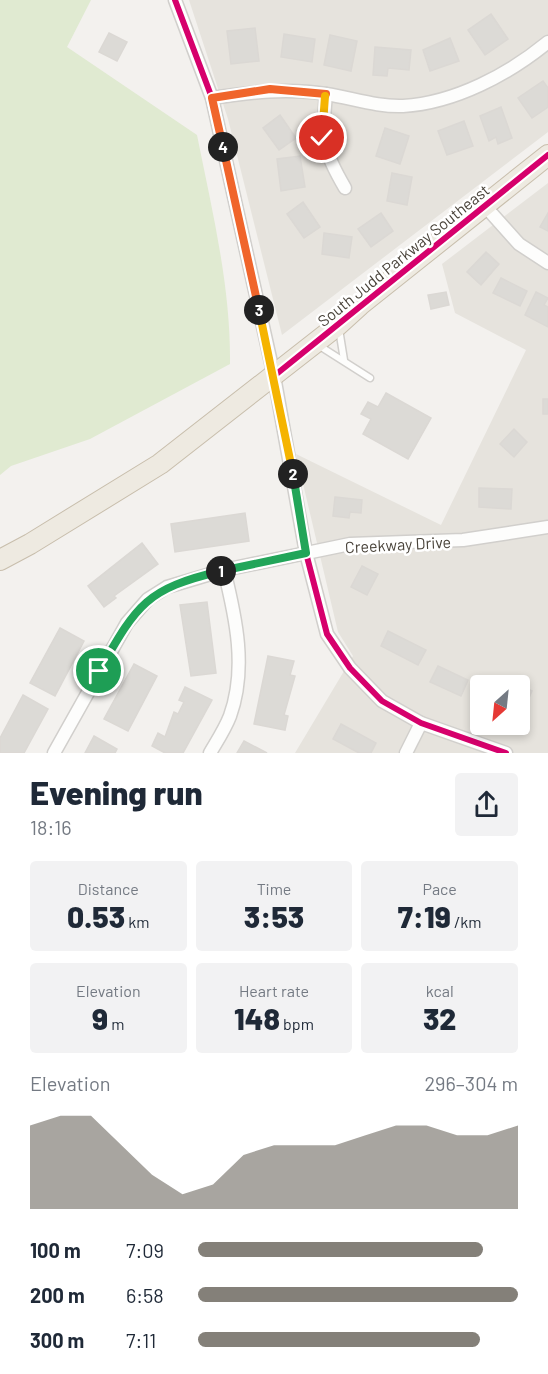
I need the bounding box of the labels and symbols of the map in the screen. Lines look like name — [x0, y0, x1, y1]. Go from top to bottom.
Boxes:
pin — [296, 112, 347, 163]
pin: 4 — [208, 132, 238, 162]
street label: South Judd Parkway Southeast — [313, 180, 493, 330]
pin: 3 — [244, 295, 274, 325]
pin: 2 — [278, 459, 308, 489]
street label: Creekway Drive — [344, 532, 452, 556]
pin: 1 — [206, 556, 236, 586]
pin — [73, 645, 124, 696]
north arrow — [470, 675, 530, 735]

